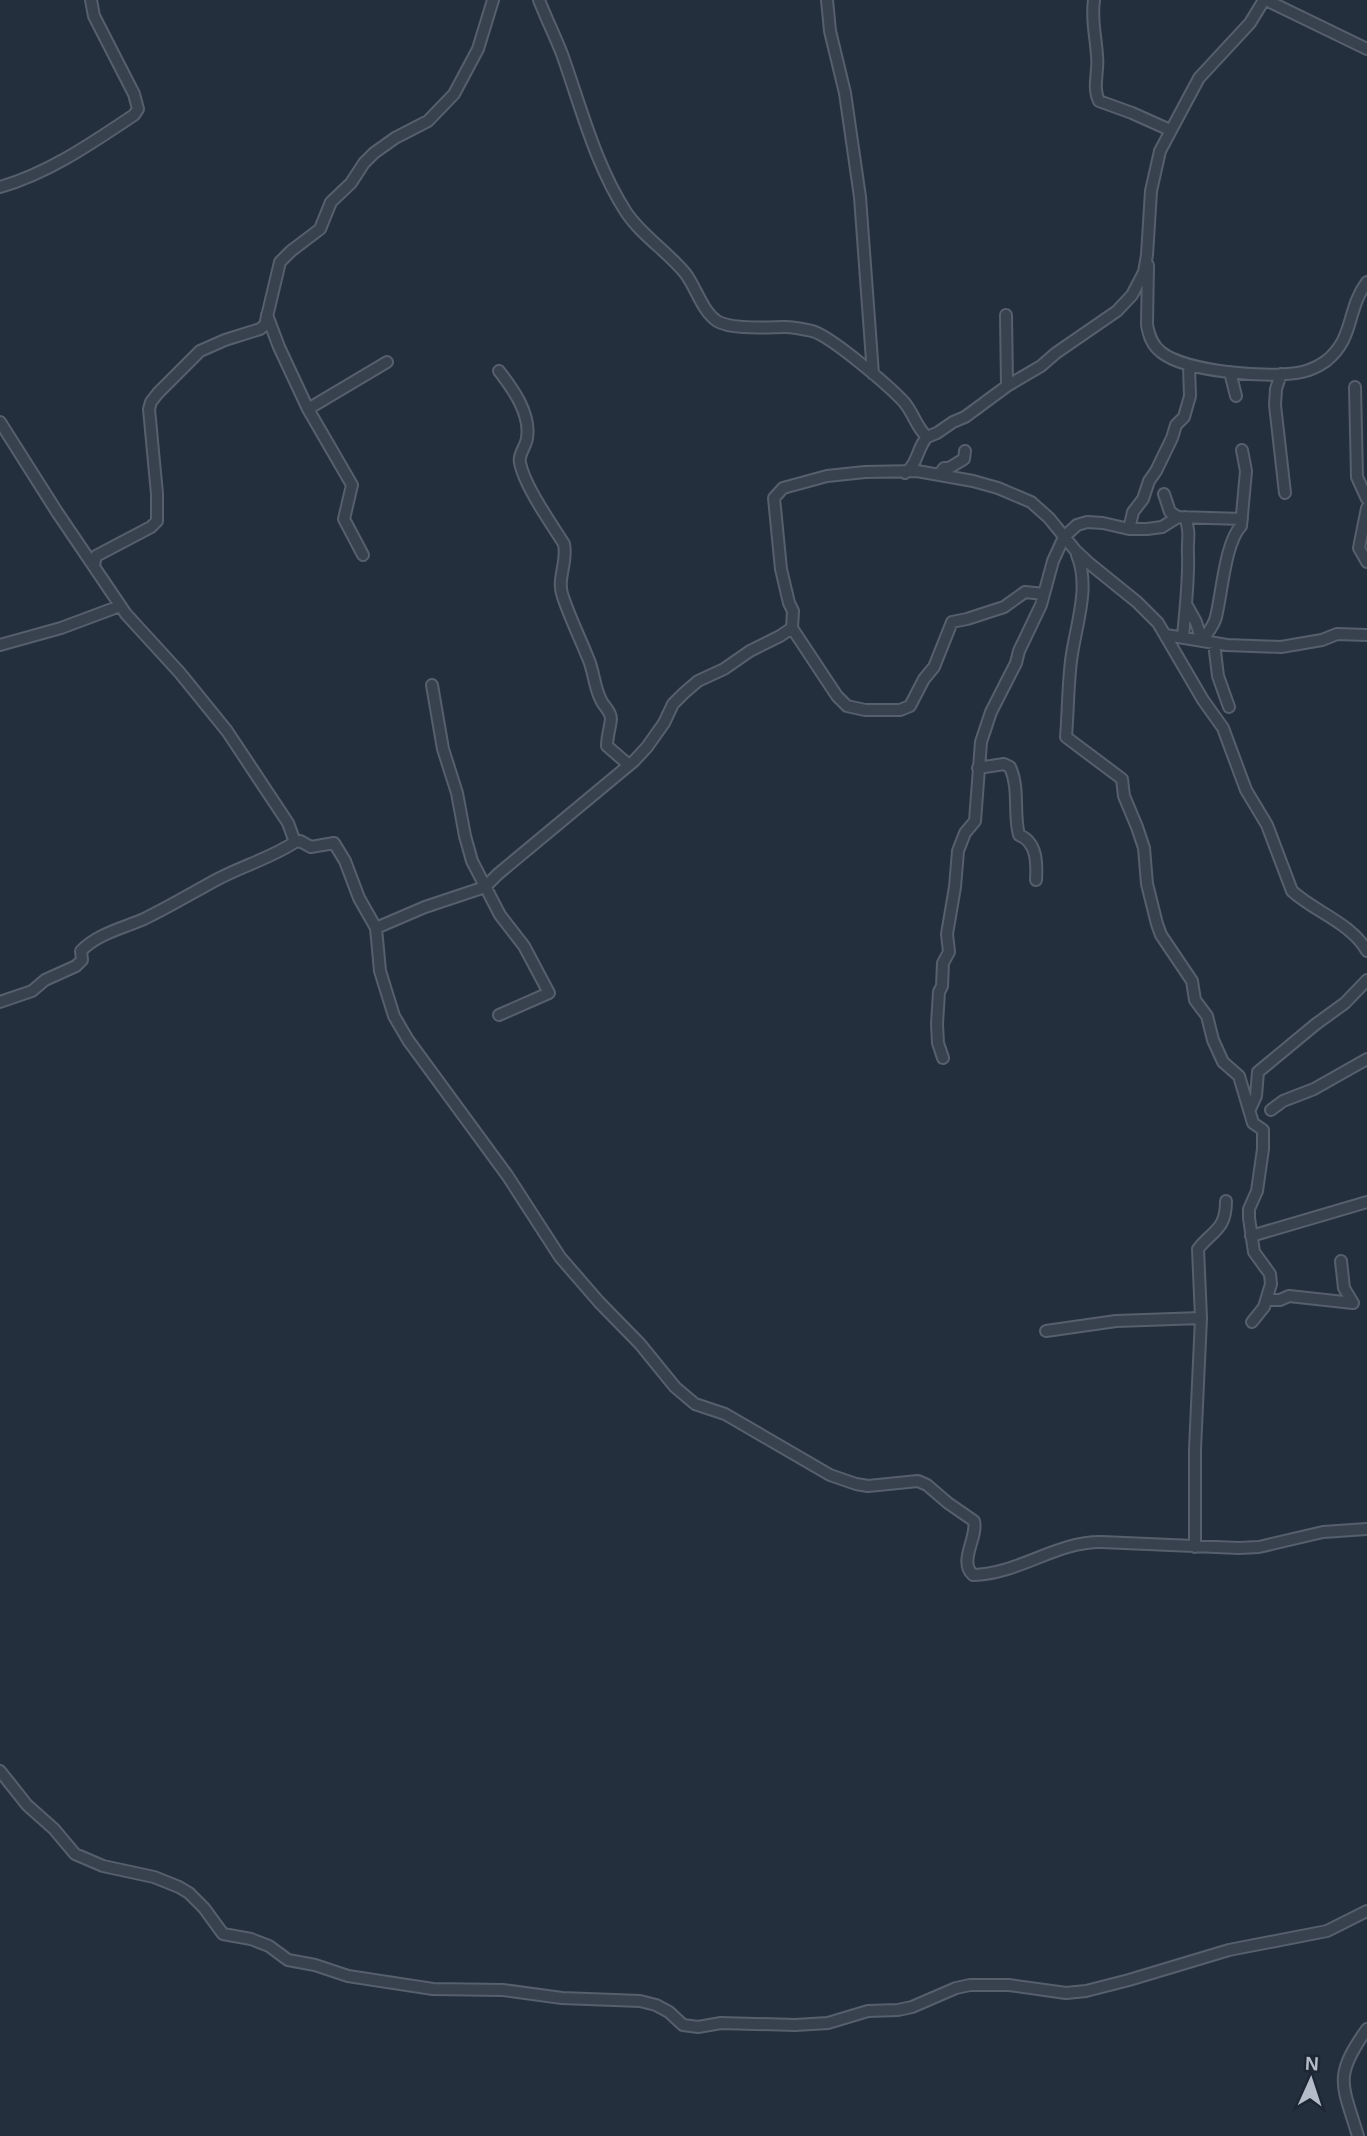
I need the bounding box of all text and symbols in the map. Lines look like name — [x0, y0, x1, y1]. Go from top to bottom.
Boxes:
north arrow — [1276, 2045, 1346, 2115]
text: N — [1304, 2053, 1319, 2074]

